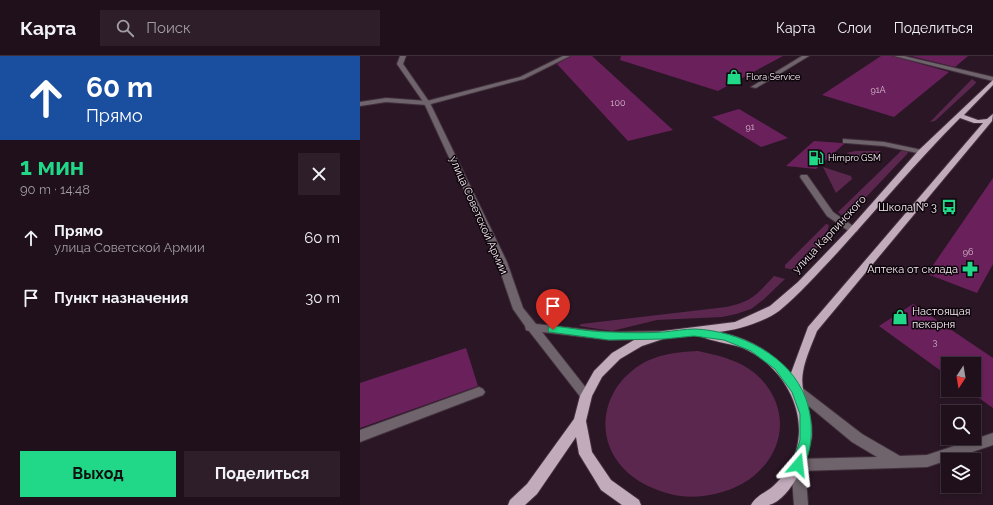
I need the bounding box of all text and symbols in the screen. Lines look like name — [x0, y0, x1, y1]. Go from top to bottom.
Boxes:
search box — [100, 10, 380, 46]
text: Карта — [20, 17, 76, 39]
icon: search — [114, 17, 136, 39]
text: Поиск — [146, 19, 191, 37]
text: Карта — [776, 20, 815, 36]
text: Слои — [837, 20, 872, 36]
text: Поделиться — [894, 20, 973, 36]
shop icon: Flora Service — [725, 68, 743, 86]
text: 60 m — [86, 71, 153, 104]
icon: ahead — [20, 72, 72, 124]
place label: Flora Service — [746, 72, 801, 82]
house number: 91А — [870, 85, 886, 95]
house number: 100 — [611, 98, 626, 108]
text: Прямо — [86, 105, 143, 126]
house number: 91 — [745, 122, 755, 132]
fuel station icon: Himpro GSM — [807, 149, 825, 167]
text: 1 мин — [20, 152, 84, 181]
button: close — [298, 153, 340, 195]
place label: Himpro GSM — [828, 153, 881, 163]
street label: улица Советской Армии — [447, 154, 510, 276]
text: 90 m · 14:48 — [20, 182, 90, 197]
street label: улица Карпинского — [790, 192, 869, 276]
bus stop icon: Школа № 3 — [940, 198, 958, 216]
place label: Школа № 3 — [878, 201, 937, 214]
text: Прямо — [54, 222, 103, 240]
icon: ahead — [20, 227, 42, 249]
text: 60 m — [304, 229, 340, 247]
text: улица Советской Армии — [54, 240, 205, 255]
house number: 96 — [963, 247, 974, 257]
pharmacy icon: Аптека от склада — [961, 260, 979, 278]
place label: Аптека от склада — [867, 263, 958, 276]
icon: arrive — [20, 287, 42, 309]
text: Пункт назначения — [54, 289, 188, 307]
text: 30 m — [305, 289, 340, 307]
pin — [536, 289, 570, 330]
icon: arrive — [542, 295, 564, 317]
place label: Настоящая пекарня — [912, 305, 970, 331]
shop icon: Настоящая пекарня — [891, 308, 909, 326]
house number: 3 — [933, 337, 938, 347]
north arrow — [941, 357, 981, 397]
map controls — [941, 357, 981, 493]
button: search — [941, 405, 981, 445]
position arrow — [777, 444, 819, 486]
button: Выход — [20, 451, 176, 497]
button: Поделиться — [184, 451, 340, 497]
button: layers — [941, 453, 981, 493]

